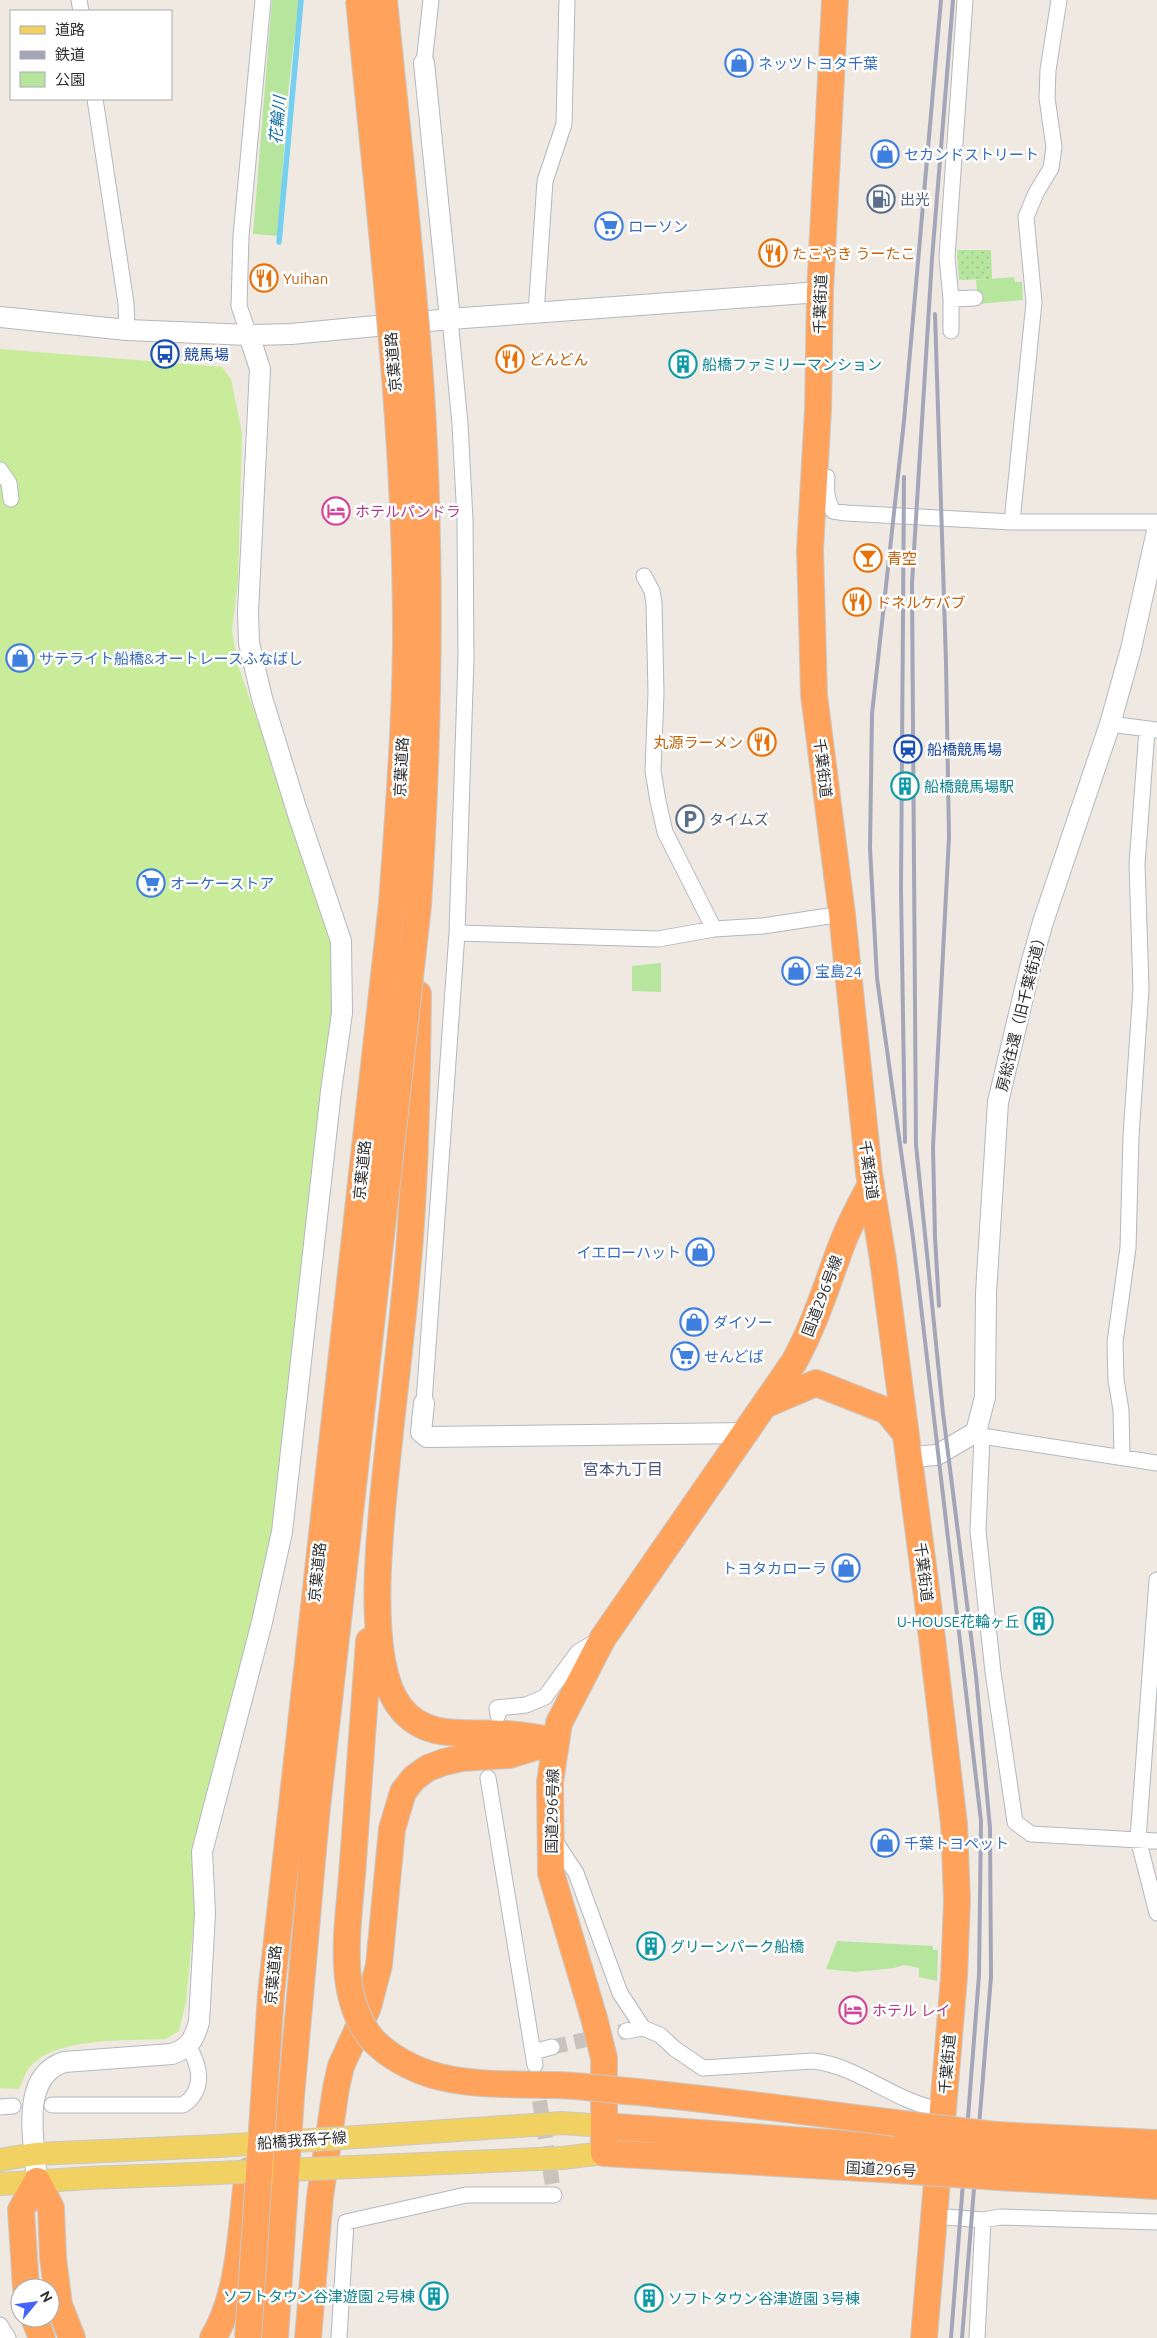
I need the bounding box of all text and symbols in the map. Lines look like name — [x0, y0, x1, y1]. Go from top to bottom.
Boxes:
legend — [10, 10, 172, 100]
text: 道路 — [55, 21, 85, 38]
text: 鉄道 — [55, 46, 85, 63]
shop icon: ネッツトヨタ千葉 — [724, 48, 754, 78]
place label: ネッツトヨタ千葉 — [758, 55, 878, 72]
text: 公園 — [55, 71, 85, 88]
water label: 花輪川 — [266, 93, 288, 145]
shop icon: セカンドストリート — [870, 139, 900, 169]
place label: セカンドストリート — [904, 146, 1039, 163]
fuel station icon: 出光 — [866, 184, 896, 214]
place label: 出光 — [900, 191, 930, 208]
supermarket icon: ローソン — [594, 211, 624, 241]
place label: ローソン — [628, 218, 688, 235]
restaurant icon: たこやき うーたこ — [758, 238, 788, 268]
place label: たこやき うーたこ — [792, 245, 915, 262]
restaurant icon: Yuihan — [249, 263, 279, 293]
place label: Yuihan — [283, 270, 328, 287]
street label: 千葉街道 — [810, 274, 830, 334]
street label: 京葉道路 — [382, 331, 404, 393]
bus stop icon: 競馬場 — [150, 339, 180, 369]
restaurant icon: どんどん — [495, 344, 525, 374]
place label: 競馬場 — [184, 346, 229, 363]
building icon: 船橋ファミリーマンション — [668, 349, 698, 379]
place label: どんどん — [529, 351, 589, 368]
place label: 船橋ファミリーマンション — [702, 356, 882, 373]
hotel icon: ホテルパンドラ — [321, 496, 351, 526]
place label: ホテルパンドラ — [355, 503, 461, 520]
bar icon: 青空 — [853, 543, 883, 573]
place label: 青空 — [887, 550, 917, 567]
restaurant icon: ドネルケバブ — [842, 587, 872, 617]
place label: ドネルケバブ — [876, 594, 965, 611]
shop icon: サテライト船橋&オートレースふなばし — [5, 643, 35, 673]
place label: サテライト船橋&オートレースふなばし — [39, 650, 303, 667]
restaurant icon: 丸源ラーメン — [747, 727, 777, 757]
place label: 丸源ラーメン — [654, 734, 743, 751]
station icon: 船橋競馬場 — [893, 734, 923, 764]
street label: 京葉道路 — [391, 737, 411, 797]
street label: 千葉街道 — [811, 737, 835, 799]
place label: 船橋競馬場 — [927, 741, 1002, 758]
building icon: 船橋競馬場駅 — [890, 771, 920, 801]
place label: 船橋競馬場駅 — [924, 778, 1014, 795]
parking icon: タイムズ — [675, 804, 705, 834]
place label: タイムズ — [709, 811, 769, 828]
supermarket icon: オーケーストア — [136, 868, 166, 898]
place label: オーケーストア — [170, 875, 274, 892]
street label: 房総往還（旧千葉街道） — [993, 929, 1049, 1093]
shop icon: 宝島24 — [781, 956, 811, 986]
place label: 宝島24 — [815, 963, 862, 980]
street label: 京葉道路 — [350, 1139, 374, 1201]
street label: 千葉街道 — [856, 1139, 882, 1201]
shop icon: イエローハット — [685, 1237, 715, 1267]
place label: イエローハット — [576, 1244, 681, 1261]
street label: 国道296号線 — [799, 1253, 845, 1339]
shop icon: ダイソー — [679, 1307, 709, 1337]
place label: ダイソー — [713, 1314, 773, 1331]
supermarket icon: せんどば — [670, 1341, 700, 1371]
place label: せんどば — [704, 1348, 764, 1365]
district label: 宮本九丁目 — [583, 1460, 663, 1478]
street label: 京葉道路 — [305, 1541, 329, 1603]
street label: 千葉街道 — [912, 1541, 936, 1603]
shop icon: トヨタカローラ — [831, 1553, 861, 1583]
place label: トヨタカローラ — [722, 1560, 827, 1577]
building icon: U-HOUSE花輪ヶ丘 — [1024, 1606, 1054, 1636]
place label: U-HOUSE花輪ヶ丘 — [897, 1613, 1020, 1630]
street label: 国道296号線 — [543, 1768, 561, 1854]
shop icon: 千葉トヨペット — [870, 1828, 900, 1858]
place label: 千葉トヨペット — [904, 1835, 1009, 1852]
building icon: グリーンパーク船橋 — [636, 1931, 666, 1961]
place label: グリーンパーク船橋 — [670, 1938, 804, 1955]
street label: 京葉道路 — [262, 1944, 284, 2006]
hotel icon: ホテル レイ — [838, 1995, 868, 2025]
place label: ホテル レイ — [872, 2002, 950, 2019]
street label: 千葉街道 — [936, 2033, 958, 2095]
street label: 船橋我孫子線 — [257, 2128, 347, 2152]
street label: 国道296号 — [845, 2159, 917, 2179]
north arrow — [10, 2278, 60, 2328]
building icon: ソフトタウン谷津遊園 2号棟 — [419, 2281, 449, 2311]
building icon: ソフトタウン谷津遊園 3号棟 — [634, 2283, 664, 2313]
text: N — [37, 2288, 56, 2305]
place label: ソフトタウン谷津遊園 2号棟 — [223, 2288, 415, 2305]
place label: ソフトタウン谷津遊園 3号棟 — [668, 2290, 860, 2307]

